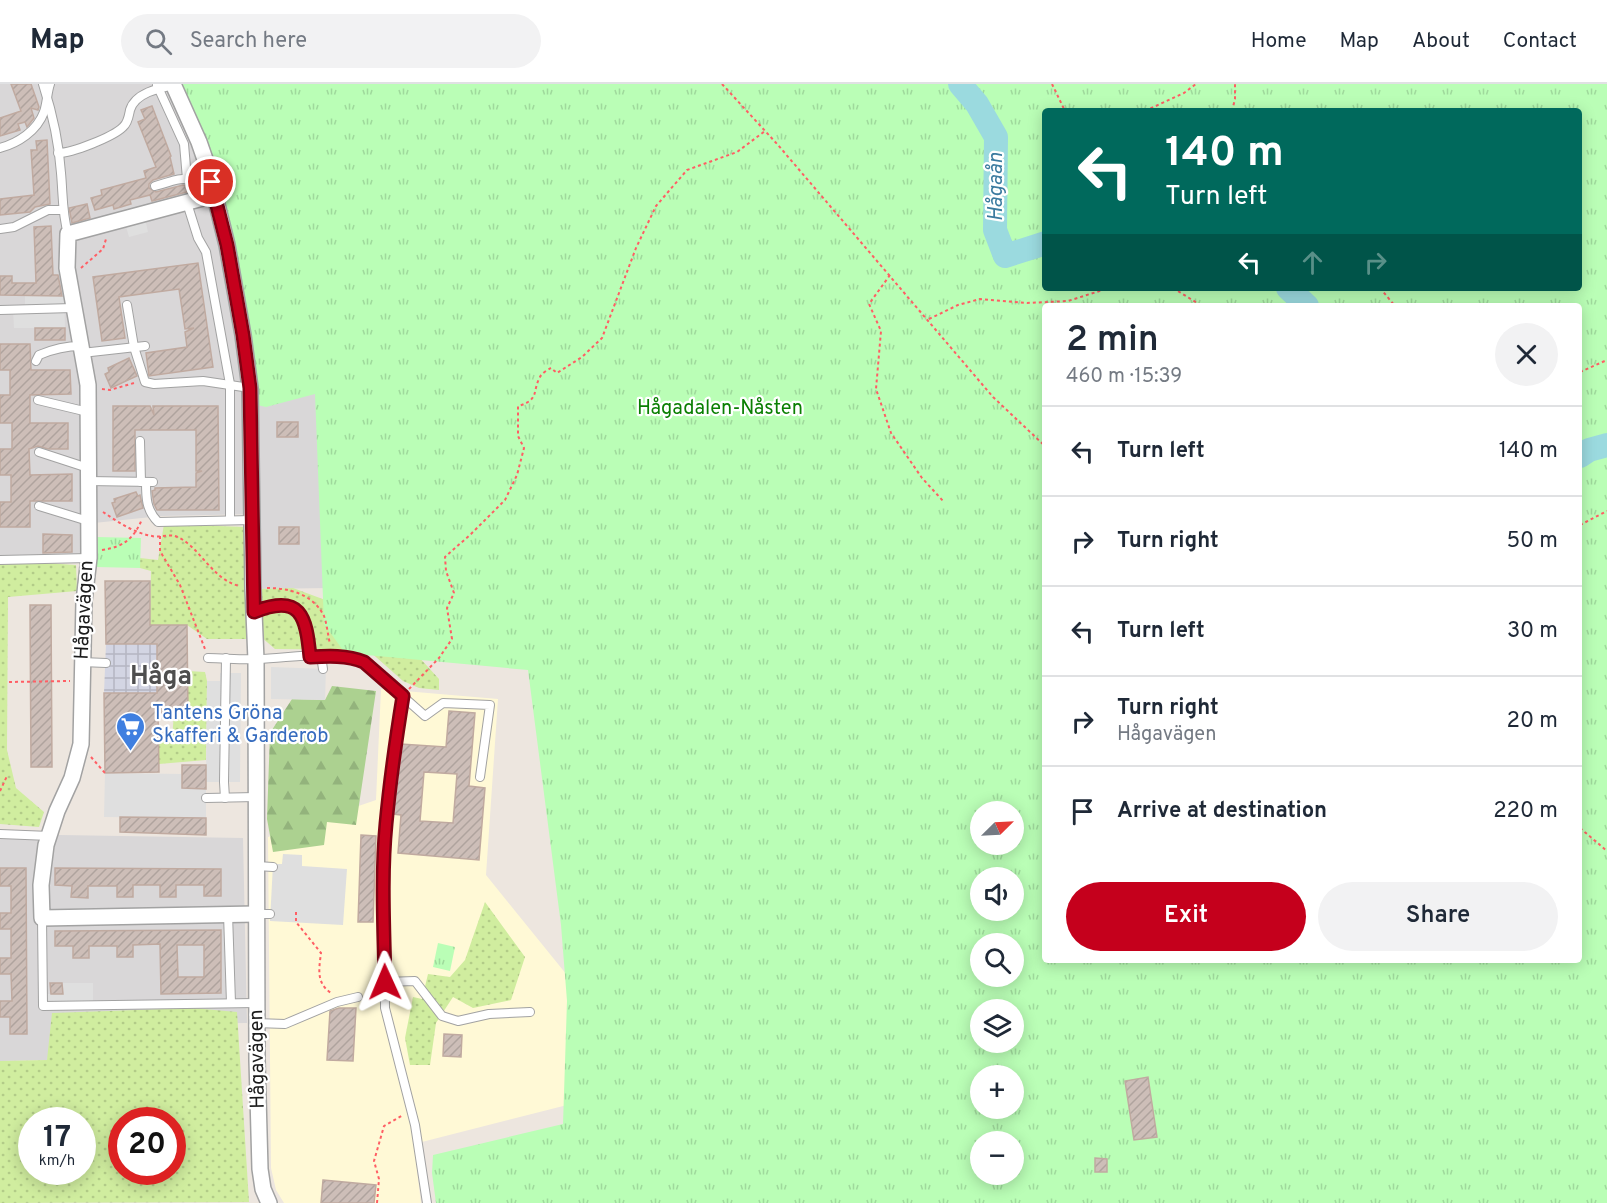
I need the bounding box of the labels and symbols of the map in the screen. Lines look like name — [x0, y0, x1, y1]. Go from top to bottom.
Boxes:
water label: Hågaån — [983, 152, 1010, 221]
pin — [185, 156, 236, 207]
park label: Hågadalen-Nåsten — [637, 396, 803, 422]
street label: Hågavägen — [69, 560, 101, 660]
district label: Håga — [130, 661, 192, 694]
place label: Tantens Gröna Skafferi & Garderob — [152, 701, 328, 750]
supermarket icon: Tantens Gröna Skafferi & Garderob — [115, 710, 147, 752]
north arrow — [970, 801, 1024, 855]
position arrow — [353, 950, 417, 1014]
street label: Hågavägen — [244, 1009, 272, 1109]
speed limit sign: 20 — [108, 1107, 186, 1185]

